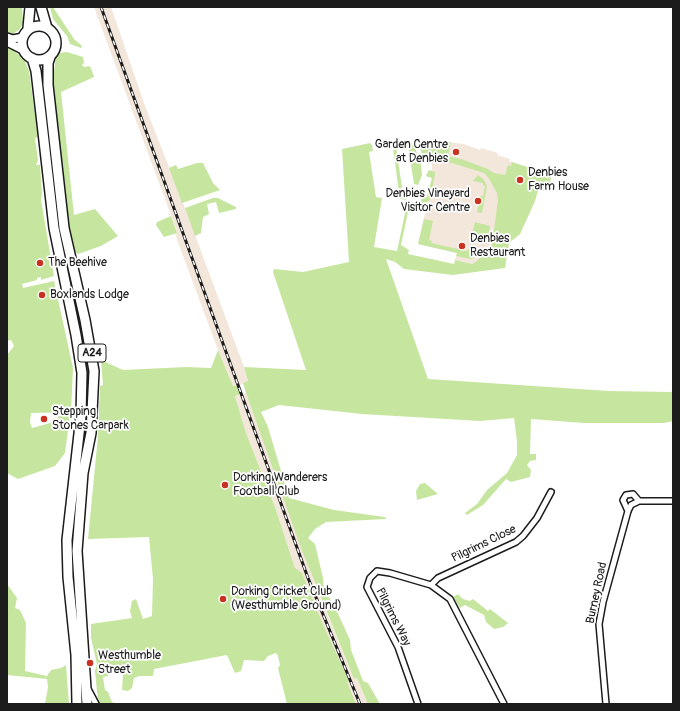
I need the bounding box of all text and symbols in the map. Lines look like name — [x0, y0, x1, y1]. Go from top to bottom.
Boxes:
place label: Garden Centre at Denbies — [375, 138, 448, 166]
marker: Garden Centre at Denbies — [451, 147, 461, 157]
place label: Denbies Farm House — [528, 166, 589, 194]
marker: Denbies Farm House — [515, 175, 525, 185]
place label: Denbies Vineyard Visitor Centre — [386, 187, 470, 215]
marker: Denbies Vineyard Visitor Centre — [473, 196, 483, 206]
place label: Denbies Restaurant — [470, 232, 525, 260]
marker: Denbies Restaurant — [457, 241, 467, 251]
place label: The Beehive — [48, 256, 107, 270]
marker: The Beehive — [35, 258, 45, 268]
place label: Boxlands Lodge — [50, 288, 129, 302]
marker: Boxlands Lodge — [37, 290, 47, 300]
road number: A24 — [78, 344, 106, 362]
place label: Stepping Stones Carpark — [52, 405, 129, 433]
marker: Stepping Stones Carpark — [39, 414, 49, 424]
place label: Dorking Wanderers Football Club — [233, 471, 327, 499]
marker: Dorking Wanderers Football Club — [220, 480, 230, 490]
street label: Pilgrims Close — [449, 522, 519, 566]
street label: Burney Road — [583, 561, 611, 625]
place label: Dorking Cricket Club (Westhumble Ground) — [231, 585, 342, 613]
street label: Pilgrims Way — [372, 586, 414, 648]
marker: Dorking Cricket Club (Westhumble Ground) — [218, 594, 228, 604]
place label: Westhumble Street — [98, 649, 161, 677]
marker: Westhumble Street — [85, 658, 95, 668]

